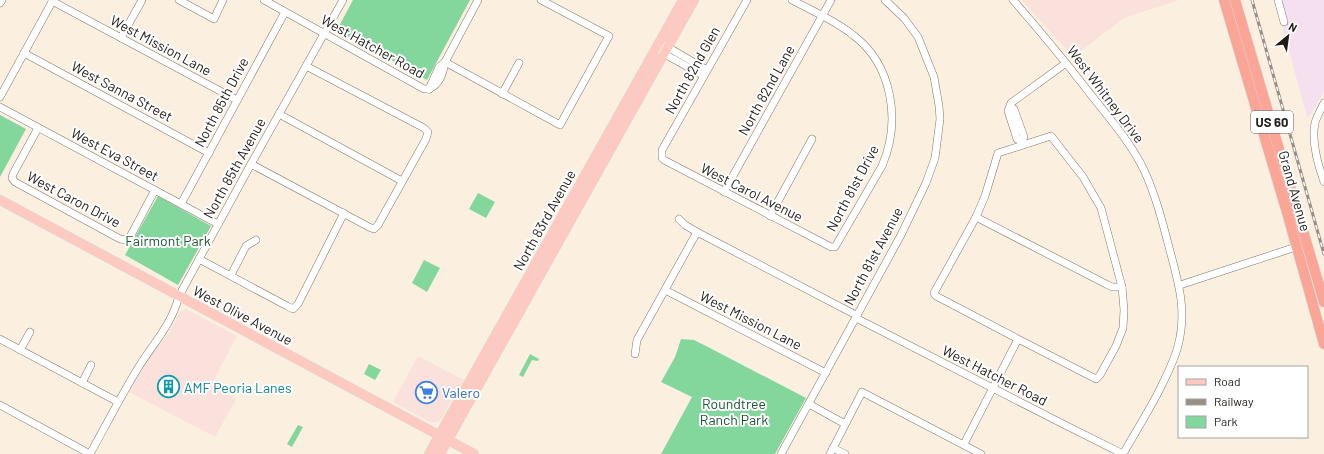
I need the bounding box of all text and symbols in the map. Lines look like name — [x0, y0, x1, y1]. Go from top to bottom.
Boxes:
street label: West Mission Lane — [108, 11, 214, 79]
street label: West Hatcher Road — [318, 11, 428, 81]
north arrow — [1268, 16, 1308, 56]
text: N — [1287, 19, 1299, 34]
street label: North 82nd Glen — [661, 23, 723, 117]
street label: North 82nd Lane — [734, 42, 798, 138]
street label: West Whitney Drive — [1064, 42, 1148, 146]
street label: North 85th Drive — [190, 54, 252, 150]
street label: West Sanna Street — [69, 57, 175, 125]
road number: US 60 — [1251, 111, 1293, 133]
street label: North 85th Avenue — [199, 115, 269, 221]
street label: West Eva Street — [68, 124, 162, 184]
street label: North 81st Drive — [822, 142, 882, 234]
street label: Grand Avenue — [1275, 149, 1315, 233]
street label: West Carol Avenue — [698, 159, 806, 225]
street label: West Caron Drive — [24, 167, 124, 231]
street label: North 83rd Avenue — [509, 167, 579, 273]
street label: North 81st Avenue — [840, 204, 906, 308]
park label: Fairmont Park — [125, 232, 211, 249]
street label: West Olive Avenue — [190, 282, 296, 348]
street label: West Mission Lane — [697, 287, 805, 353]
street label: West Hatcher Road — [940, 341, 1050, 409]
legend — [1178, 366, 1308, 438]
building icon: AMF Peoria Lanes — [155, 374, 181, 400]
text: Road — [1214, 374, 1241, 388]
place label: AMF Peoria Lanes — [184, 379, 292, 396]
supermarket icon: Valero — [414, 379, 440, 405]
place label: Valero — [442, 384, 480, 401]
text: Railway — [1214, 394, 1254, 408]
park label: Roundtree Ranch Park — [700, 395, 768, 428]
text: Park — [1214, 414, 1238, 428]

